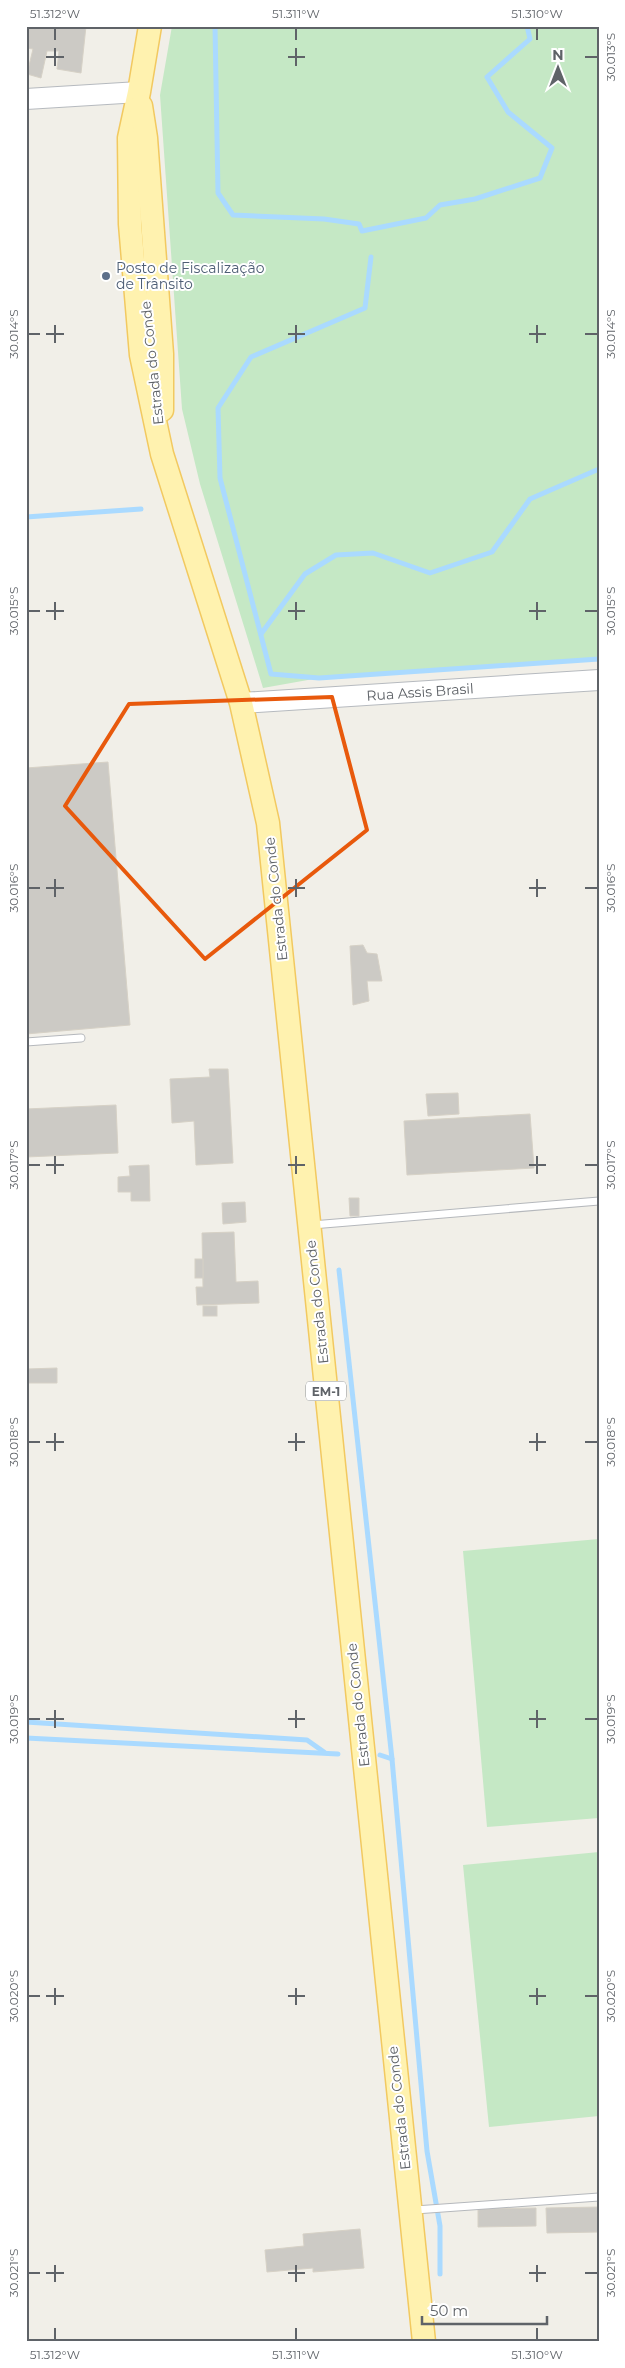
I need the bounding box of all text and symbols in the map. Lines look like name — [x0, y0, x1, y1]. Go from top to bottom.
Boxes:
text: 51.312°W — [30, 6, 80, 21]
text: 51.311°W — [272, 6, 320, 21]
text: 51.310°W — [511, 6, 563, 21]
text: 30.013°S — [603, 33, 618, 81]
north arrow — [532, 42, 582, 92]
text: N — [552, 46, 564, 64]
place label: Posto de Fiscalização de Trânsito — [116, 259, 265, 293]
marker: Posto de Fiscalização de Trânsito — [100, 270, 112, 282]
street label: Estrada do Conde — [137, 300, 167, 426]
text: 30.014°S — [6, 309, 21, 359]
text: 30.014°S — [603, 309, 618, 359]
text: 30.015°S — [6, 587, 21, 635]
text: 30.015°S — [603, 587, 618, 635]
street label: Rua Assis Brasil — [366, 679, 474, 705]
street label: Estrada do Conde — [261, 836, 291, 962]
text: 30.016°S — [6, 864, 21, 912]
text: 30.016°S — [603, 864, 618, 912]
text: 30.017°S — [6, 1140, 21, 1190]
text: 30.017°S — [603, 1140, 618, 1190]
street label: Estrada do Conde — [302, 1239, 332, 1365]
road number: EM-1 — [306, 1382, 346, 1400]
text: 30.018°S — [6, 1417, 21, 1467]
text: 30.018°S — [603, 1417, 618, 1467]
street label: Estrada do Conde — [343, 1642, 373, 1768]
text: 30.019°S — [6, 1694, 21, 1744]
text: 30.019°S — [603, 1694, 618, 1744]
text: 30.020°S — [6, 1970, 21, 2022]
text: 30.020°S — [603, 1970, 618, 2022]
street label: Estrada do Conde — [384, 2045, 414, 2171]
text: 30.021°S — [6, 2249, 21, 2297]
text: 30.021°S — [603, 2249, 618, 2297]
scale bar — [422, 2293, 548, 2325]
text: 50 m — [430, 2301, 468, 2320]
text: 51.312°W — [30, 2347, 80, 2362]
text: 51.311°W — [272, 2347, 320, 2362]
text: 51.310°W — [511, 2347, 563, 2362]

